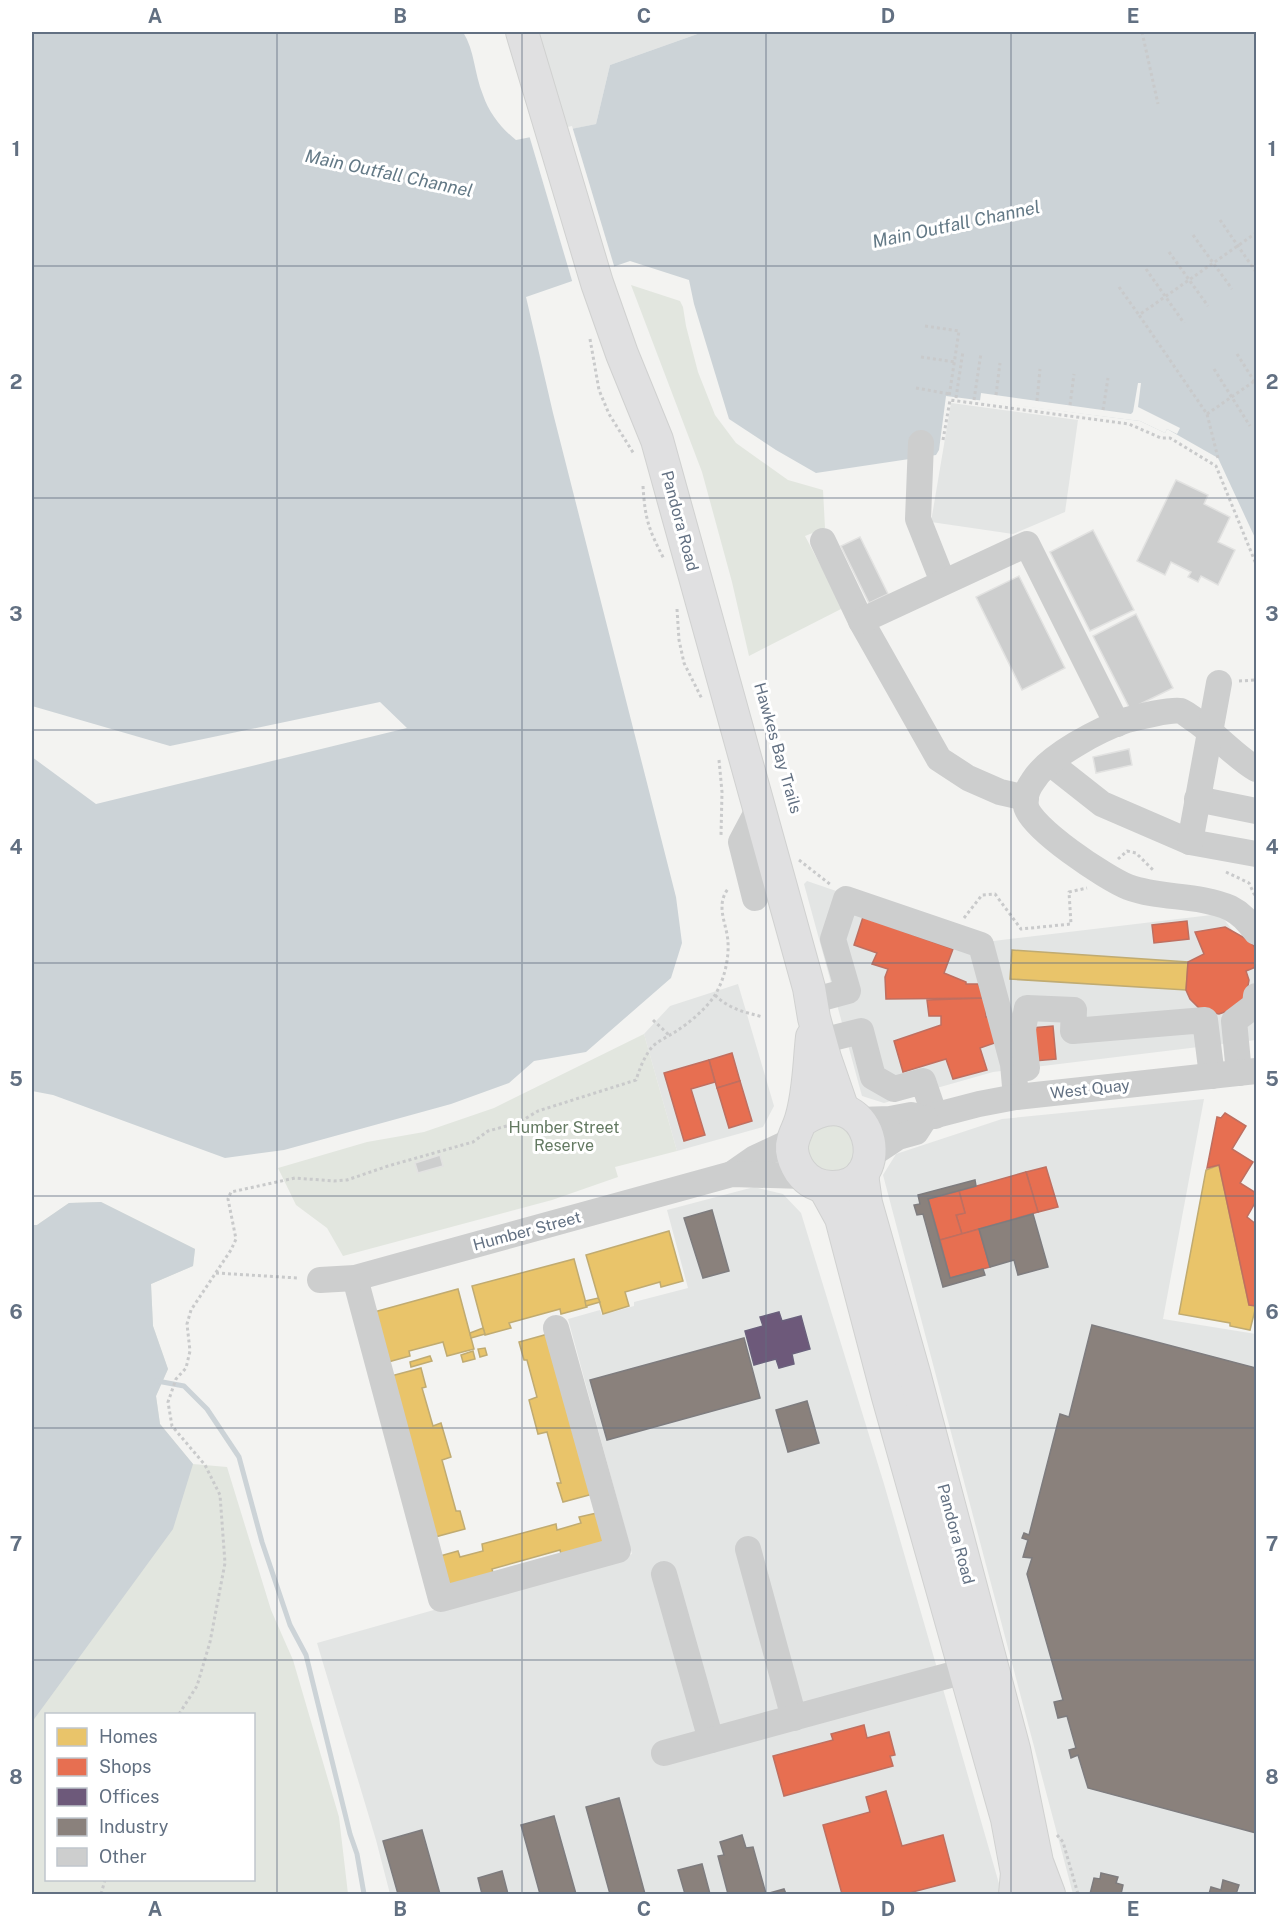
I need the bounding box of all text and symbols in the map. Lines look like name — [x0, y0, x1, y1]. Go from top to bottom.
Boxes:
text: A — [148, 4, 162, 28]
text: B — [393, 4, 407, 28]
text: C — [637, 4, 651, 28]
text: D — [881, 4, 895, 28]
text: E — [1127, 4, 1139, 28]
text: 1 — [12, 137, 20, 161]
text: 1 — [1268, 137, 1276, 161]
water label: Main Outfall Channel — [303, 145, 475, 201]
water label: Main Outfall Channel — [870, 196, 1042, 252]
text: 2 — [10, 370, 22, 394]
text: 2 — [1266, 370, 1278, 394]
street label: Pandora Road — [657, 469, 703, 573]
text: 3 — [9, 602, 23, 626]
text: 3 — [1265, 602, 1279, 626]
street label: Hawkes Bay Trails — [750, 680, 806, 816]
text: 4 — [9, 835, 23, 859]
text: 4 — [1265, 835, 1279, 859]
text: 5 — [9, 1067, 23, 1091]
text: 5 — [1265, 1067, 1279, 1091]
street label: West Quay — [1049, 1075, 1131, 1103]
park label: Humber Street Reserve — [509, 1118, 619, 1155]
street label: Humber Street — [471, 1207, 583, 1255]
text: 6 — [9, 1300, 23, 1324]
text: 6 — [1265, 1300, 1279, 1324]
street label: Pandora Road — [933, 1482, 979, 1586]
text: 7 — [10, 1532, 22, 1556]
text: 7 — [1266, 1532, 1278, 1556]
legend — [45, 1713, 255, 1881]
text: Homes — [99, 1726, 158, 1747]
text: Shops — [99, 1756, 151, 1777]
text: 8 — [9, 1765, 23, 1789]
text: 8 — [1265, 1765, 1279, 1789]
text: Offices — [99, 1786, 159, 1807]
text: Industry — [99, 1816, 169, 1837]
text: Other — [99, 1846, 147, 1867]
text: A — [148, 1897, 162, 1921]
text: B — [393, 1897, 407, 1921]
text: C — [637, 1897, 651, 1921]
text: D — [881, 1897, 895, 1921]
text: E — [1127, 1897, 1139, 1921]

